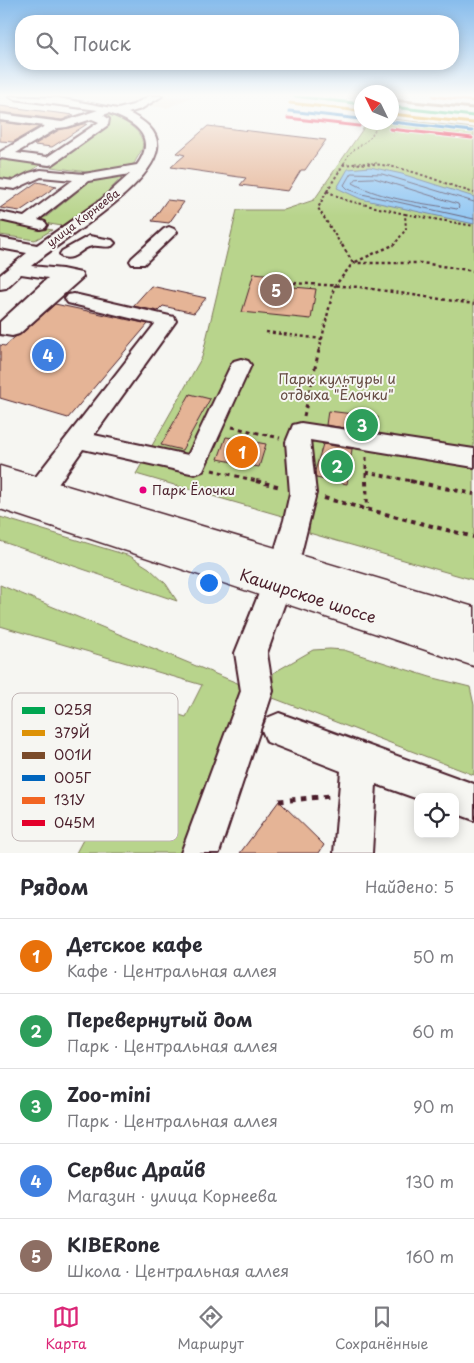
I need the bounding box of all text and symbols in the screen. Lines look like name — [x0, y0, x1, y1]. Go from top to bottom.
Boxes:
search box — [15, 15, 459, 70]
icon: search — [33, 29, 61, 57]
text: Поиск — [73, 29, 131, 57]
north arrow — [354, 85, 399, 130]
street label: улица Корнеева — [43, 184, 123, 251]
pin: 5 — [260, 271, 292, 309]
pin: 4 — [32, 336, 64, 374]
park label: Парк культуры и отдыха "Ёлочки" — [278, 368, 396, 405]
pin: 3 — [346, 406, 378, 444]
pin: 1 — [226, 433, 258, 471]
pin: 2 — [321, 447, 353, 485]
place label: Парк Ёлочки — [152, 480, 235, 499]
marker: Парк Ёлочки — [138, 485, 148, 495]
street label: Каширское шоссе — [237, 562, 380, 628]
your location — [196, 570, 222, 596]
legend — [12, 693, 178, 841]
text: 025Я — [54, 699, 92, 720]
text: 379Й — [54, 722, 90, 743]
text: 001И — [54, 744, 92, 765]
text: 005Г — [54, 767, 91, 788]
text: 131У — [54, 789, 85, 810]
map controls — [414, 793, 459, 838]
button: locate — [414, 793, 459, 838]
text: 045М — [54, 812, 95, 833]
text: Рядом — [20, 870, 88, 902]
text: Найдено: 5 — [365, 874, 454, 898]
text: Детское кафе — [67, 930, 202, 958]
text: 1 — [32, 944, 40, 968]
text: 50 m — [413, 944, 454, 968]
text: Кафе · Центральная аллея — [67, 958, 277, 982]
text: Перевернутый дом — [67, 1005, 252, 1033]
text: 2 — [30, 1019, 42, 1043]
text: 60 m — [412, 1019, 454, 1043]
text: Парк · Центральная аллея — [67, 1033, 278, 1057]
text: Zoo-mini — [67, 1080, 151, 1108]
text: 3 — [31, 1094, 41, 1118]
text: 90 m — [413, 1094, 454, 1118]
text: Парк · Центральная аллея — [67, 1108, 278, 1132]
text: Сервис Драйв — [67, 1155, 206, 1183]
text: 4 — [31, 1169, 41, 1193]
text: 130 m — [406, 1169, 454, 1193]
text: Магазин · улица Корнеева — [67, 1183, 277, 1207]
text: KIBERone — [67, 1230, 160, 1258]
text: 5 — [31, 1244, 41, 1268]
text: 160 m — [406, 1244, 454, 1268]
text: Школа · Центральная аллея — [67, 1258, 289, 1282]
tab: Карта — [46, 1303, 87, 1354]
tab: Маршрут — [178, 1303, 244, 1354]
tab: Сохранённые — [335, 1303, 428, 1354]

